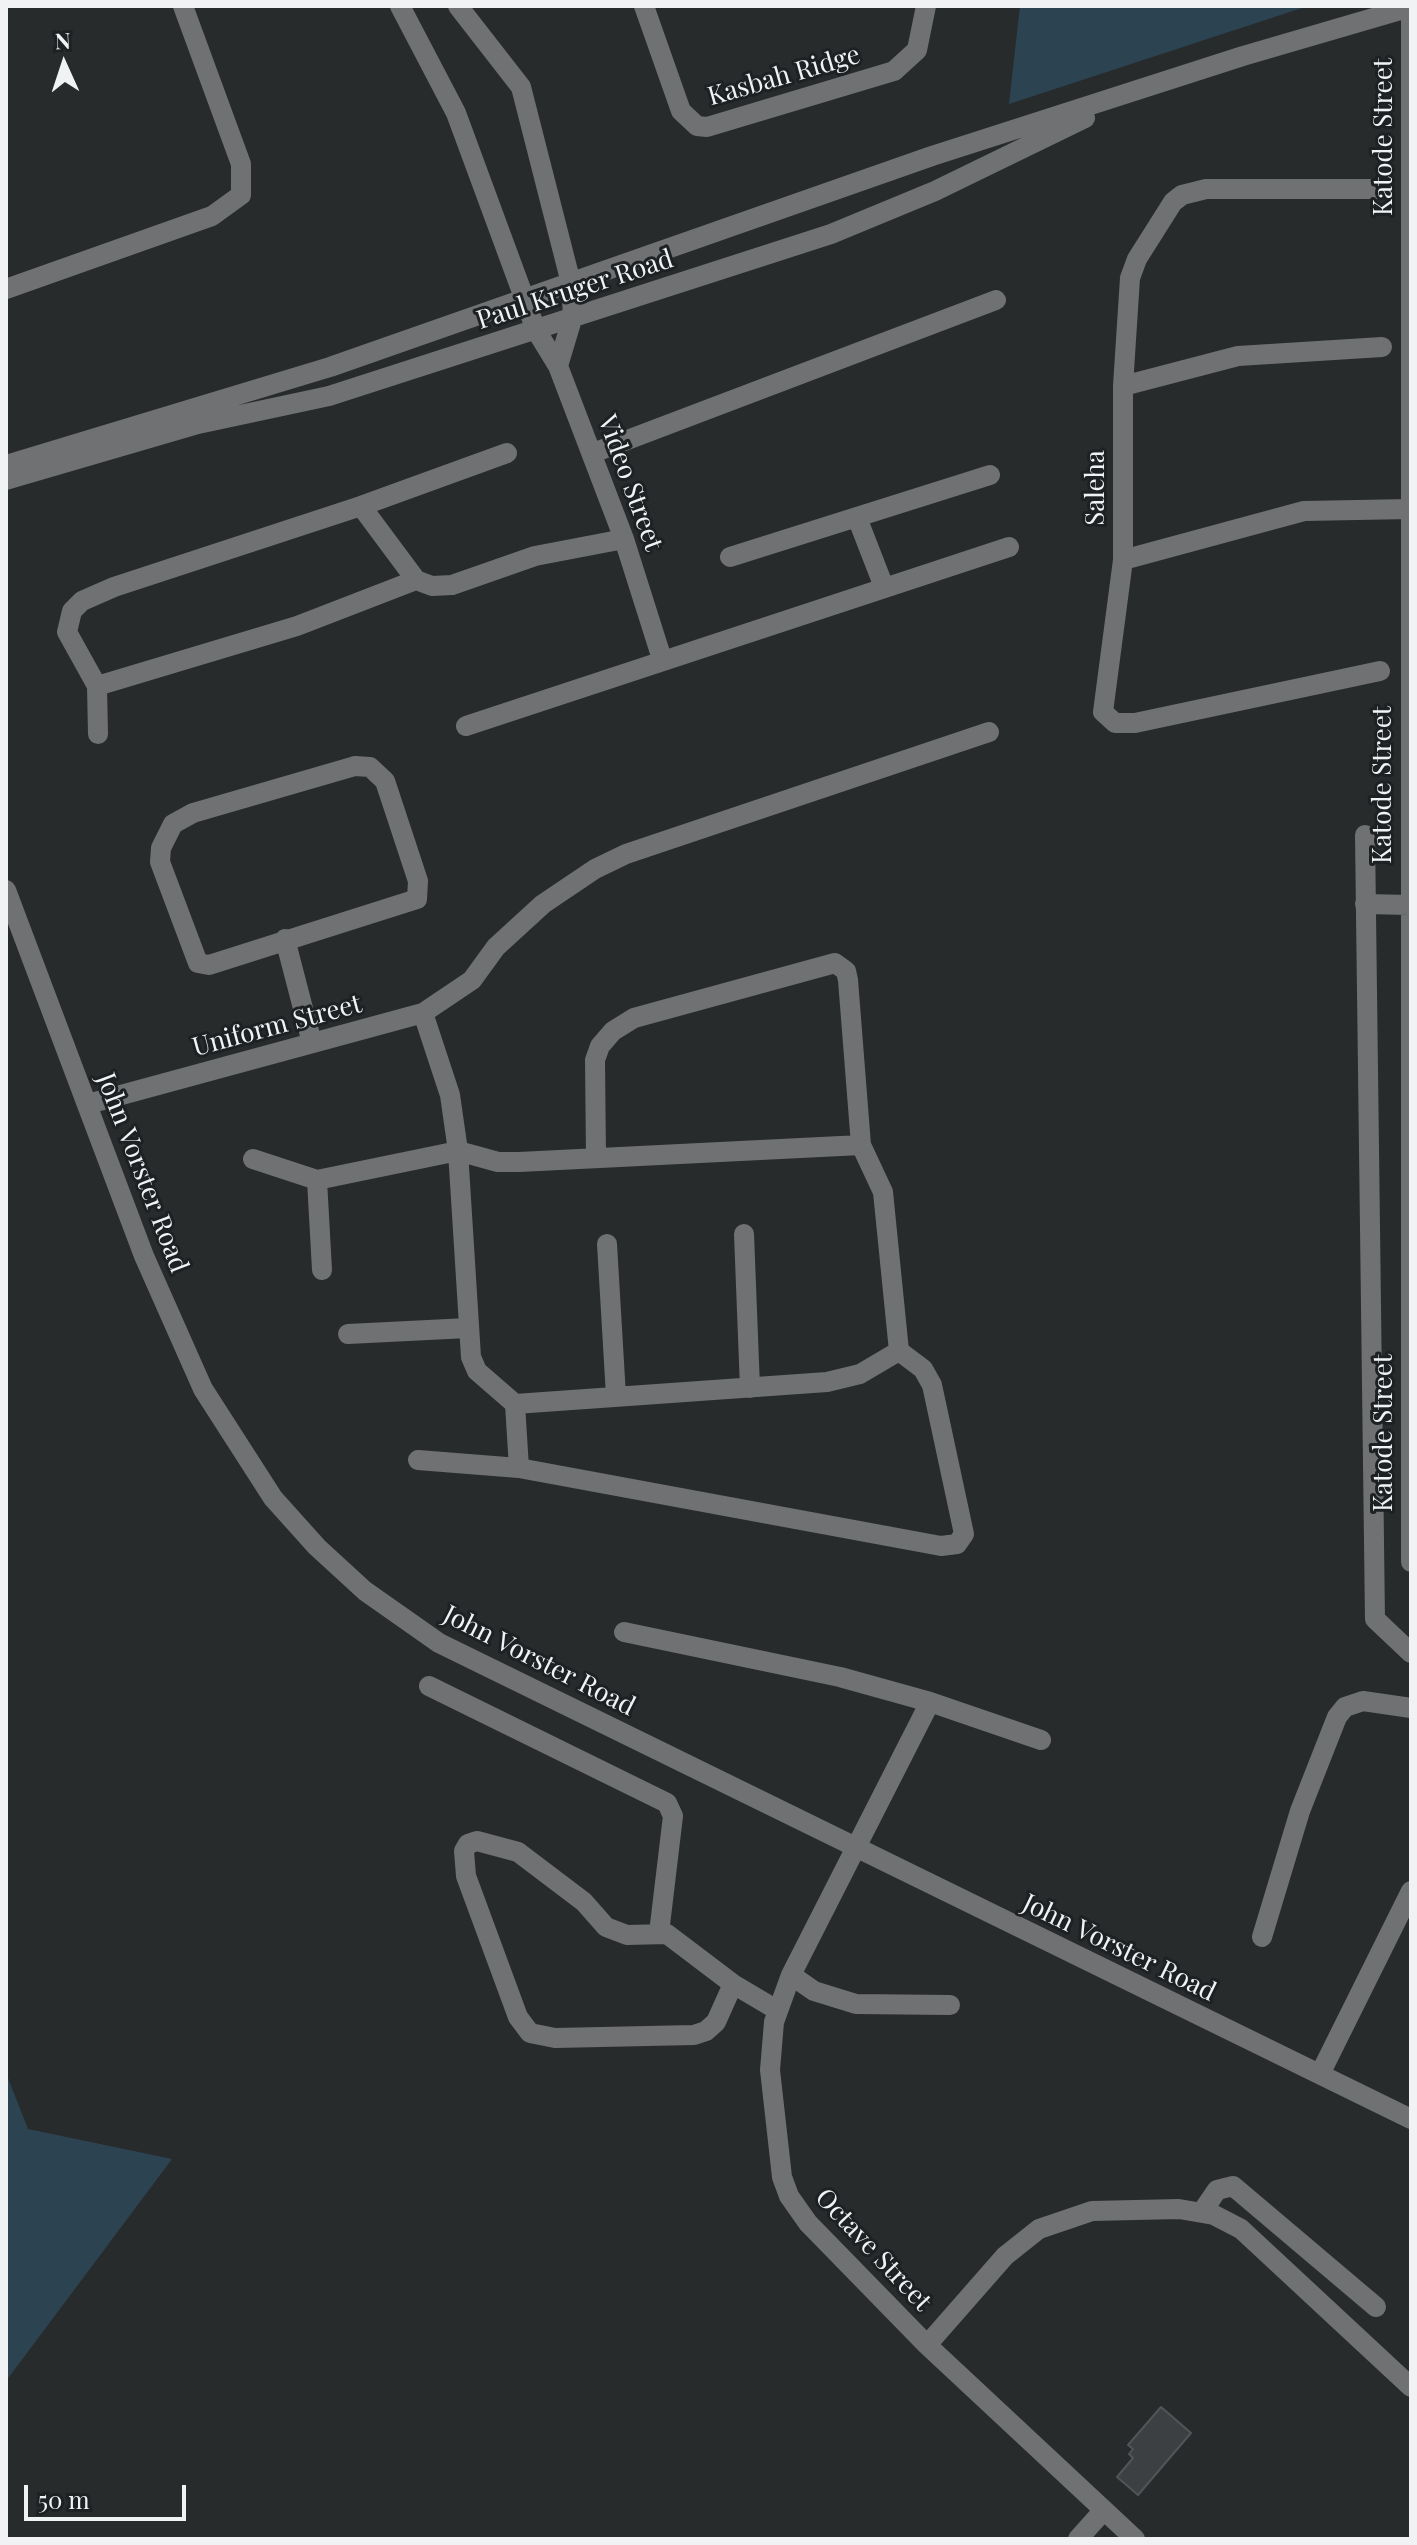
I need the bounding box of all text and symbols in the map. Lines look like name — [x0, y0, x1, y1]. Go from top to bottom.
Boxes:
north arrow — [24, 24, 104, 104]
text: N — [54, 25, 71, 55]
street label: Kasbah Ridge — [704, 39, 864, 113]
street label: Katode Street — [1368, 58, 1400, 216]
street label: Paul Kruger Road — [473, 244, 677, 336]
street label: Video Street — [591, 411, 669, 555]
street label: Saleha — [1080, 450, 1112, 526]
street label: Katode Street — [1367, 706, 1399, 864]
street label: Uniform Street — [189, 988, 365, 1064]
street label: John Vorster Road — [90, 1069, 194, 1277]
street label: Katode Street — [1368, 1354, 1400, 1512]
street label: John Vorster Road — [438, 1599, 640, 1723]
street label: John Vorster Road — [1017, 1888, 1221, 2008]
street label: Octave Street — [808, 2182, 938, 2318]
scale bar — [28, 2469, 190, 2519]
text: 50 m — [38, 2483, 90, 2515]

